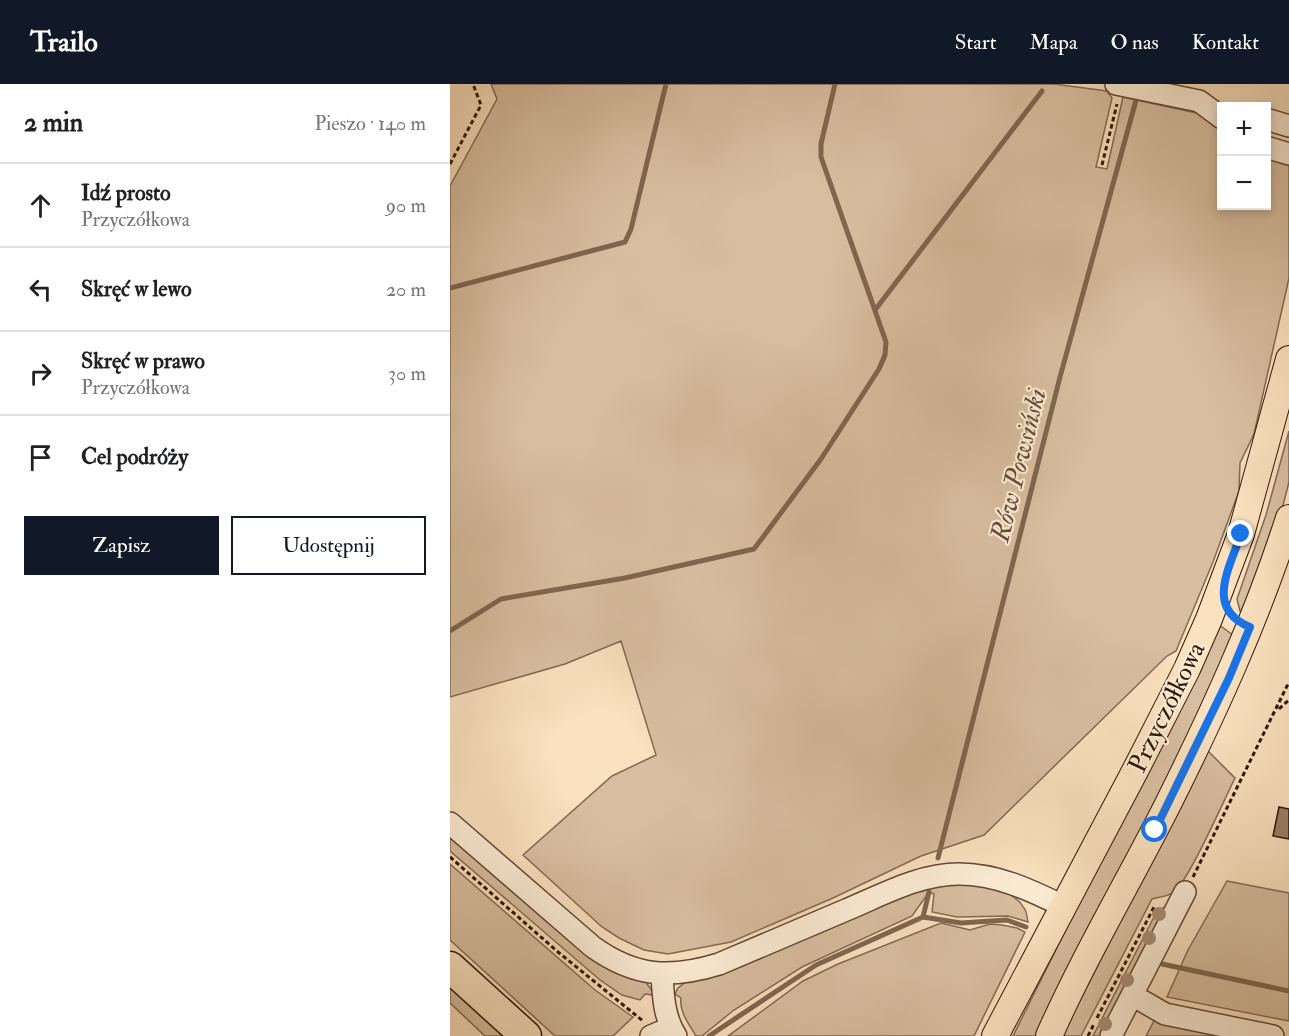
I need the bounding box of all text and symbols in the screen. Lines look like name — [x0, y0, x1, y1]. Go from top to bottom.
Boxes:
text: Trailo — [30, 25, 98, 60]
text: Start — [955, 29, 997, 56]
text: Mapa — [1030, 29, 1078, 56]
text: O nas — [1111, 29, 1159, 56]
text: Kontakt — [1192, 29, 1259, 56]
map controls — [1217, 102, 1271, 210]
button: + — [1217, 102, 1271, 156]
text: 2 min — [24, 107, 83, 139]
text: Pieszo · 140 m — [314, 111, 426, 136]
button: − — [1217, 156, 1271, 210]
text: Idź prosto — [81, 179, 171, 207]
icon: ahead — [24, 189, 57, 222]
text: 90 m — [386, 193, 426, 218]
text: Przyczółkowa — [81, 207, 190, 232]
icon: left — [24, 273, 57, 306]
text: Skręć w lewo — [81, 275, 192, 303]
text: 20 m — [386, 277, 426, 302]
text: Skręć w prawo — [81, 347, 205, 375]
icon: right — [24, 357, 57, 390]
text: 30 m — [388, 361, 426, 386]
text: Przyczółkowa — [81, 375, 190, 400]
water label: Rów Powsiński — [983, 385, 1053, 546]
icon: arrive — [24, 441, 57, 474]
text: Cel podróży — [81, 443, 188, 471]
button: Zapisz — [24, 516, 219, 575]
button: Udostępnij — [231, 516, 426, 575]
route end — [1227, 520, 1253, 546]
street label: Przyczółkowa — [1121, 637, 1212, 778]
route start — [1141, 816, 1167, 842]

